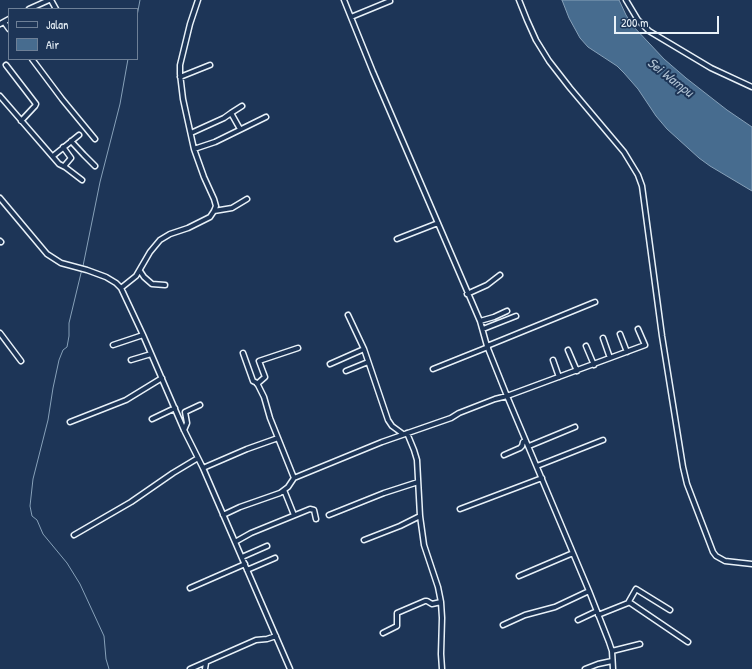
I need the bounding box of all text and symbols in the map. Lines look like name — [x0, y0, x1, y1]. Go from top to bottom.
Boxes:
legend — [8, 8, 138, 60]
scale bar — [616, 8, 721, 34]
text: 200 m — [621, 14, 648, 31]
text: Jalan — [46, 16, 68, 33]
text: Air — [46, 36, 59, 53]
water label: Sei Wampu — [644, 55, 696, 101]

